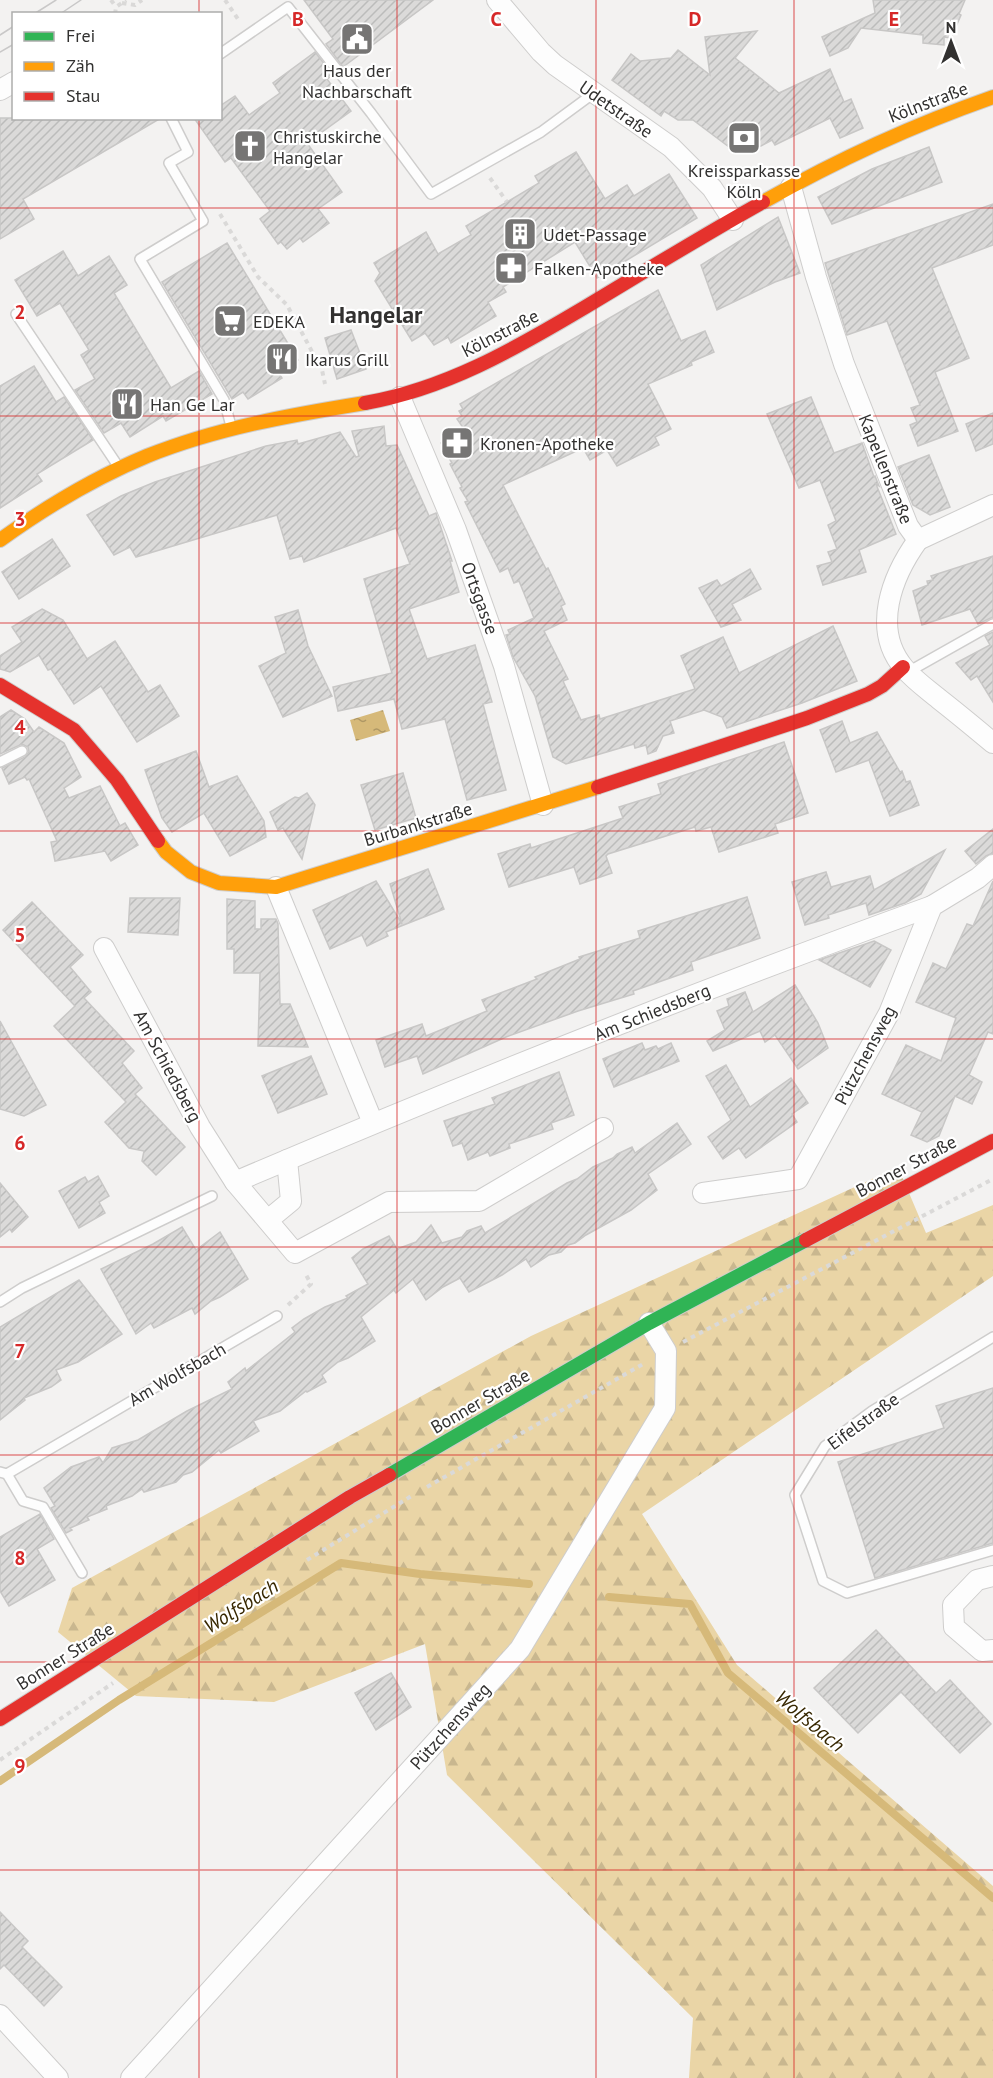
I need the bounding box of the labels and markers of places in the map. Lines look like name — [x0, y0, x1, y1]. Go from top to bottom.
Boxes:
public building icon: Haus der Nachbarschaft — [339, 21, 375, 57]
place label: Haus der Nachbarschaft — [302, 59, 412, 103]
bank icon: Kreissparkasse Köln — [726, 120, 762, 156]
place label: Christuskirche Hangelar — [273, 125, 382, 169]
church icon: Christuskirche Hangelar — [232, 128, 268, 164]
place label: Kreissparkasse Köln — [688, 159, 800, 203]
building icon: Udet-Passage — [502, 216, 538, 252]
place label: Udet-Passage — [543, 223, 647, 246]
pharmacy icon: Falken-Apotheke — [493, 250, 529, 286]
place label: Falken-Apotheke — [534, 257, 664, 280]
supermarket icon: EDEKA — [212, 303, 248, 339]
place label: EDEKA — [253, 310, 306, 333]
restaurant icon: Ikarus Grill — [264, 341, 300, 377]
place label: Ikarus Grill — [305, 348, 389, 371]
restaurant icon: Han Ge Lar — [109, 386, 145, 422]
place label: Han Ge Lar — [150, 393, 235, 416]
pharmacy icon: Kronen-Apotheke — [439, 425, 475, 461]
place label: Kronen-Apotheke — [480, 432, 614, 455]

